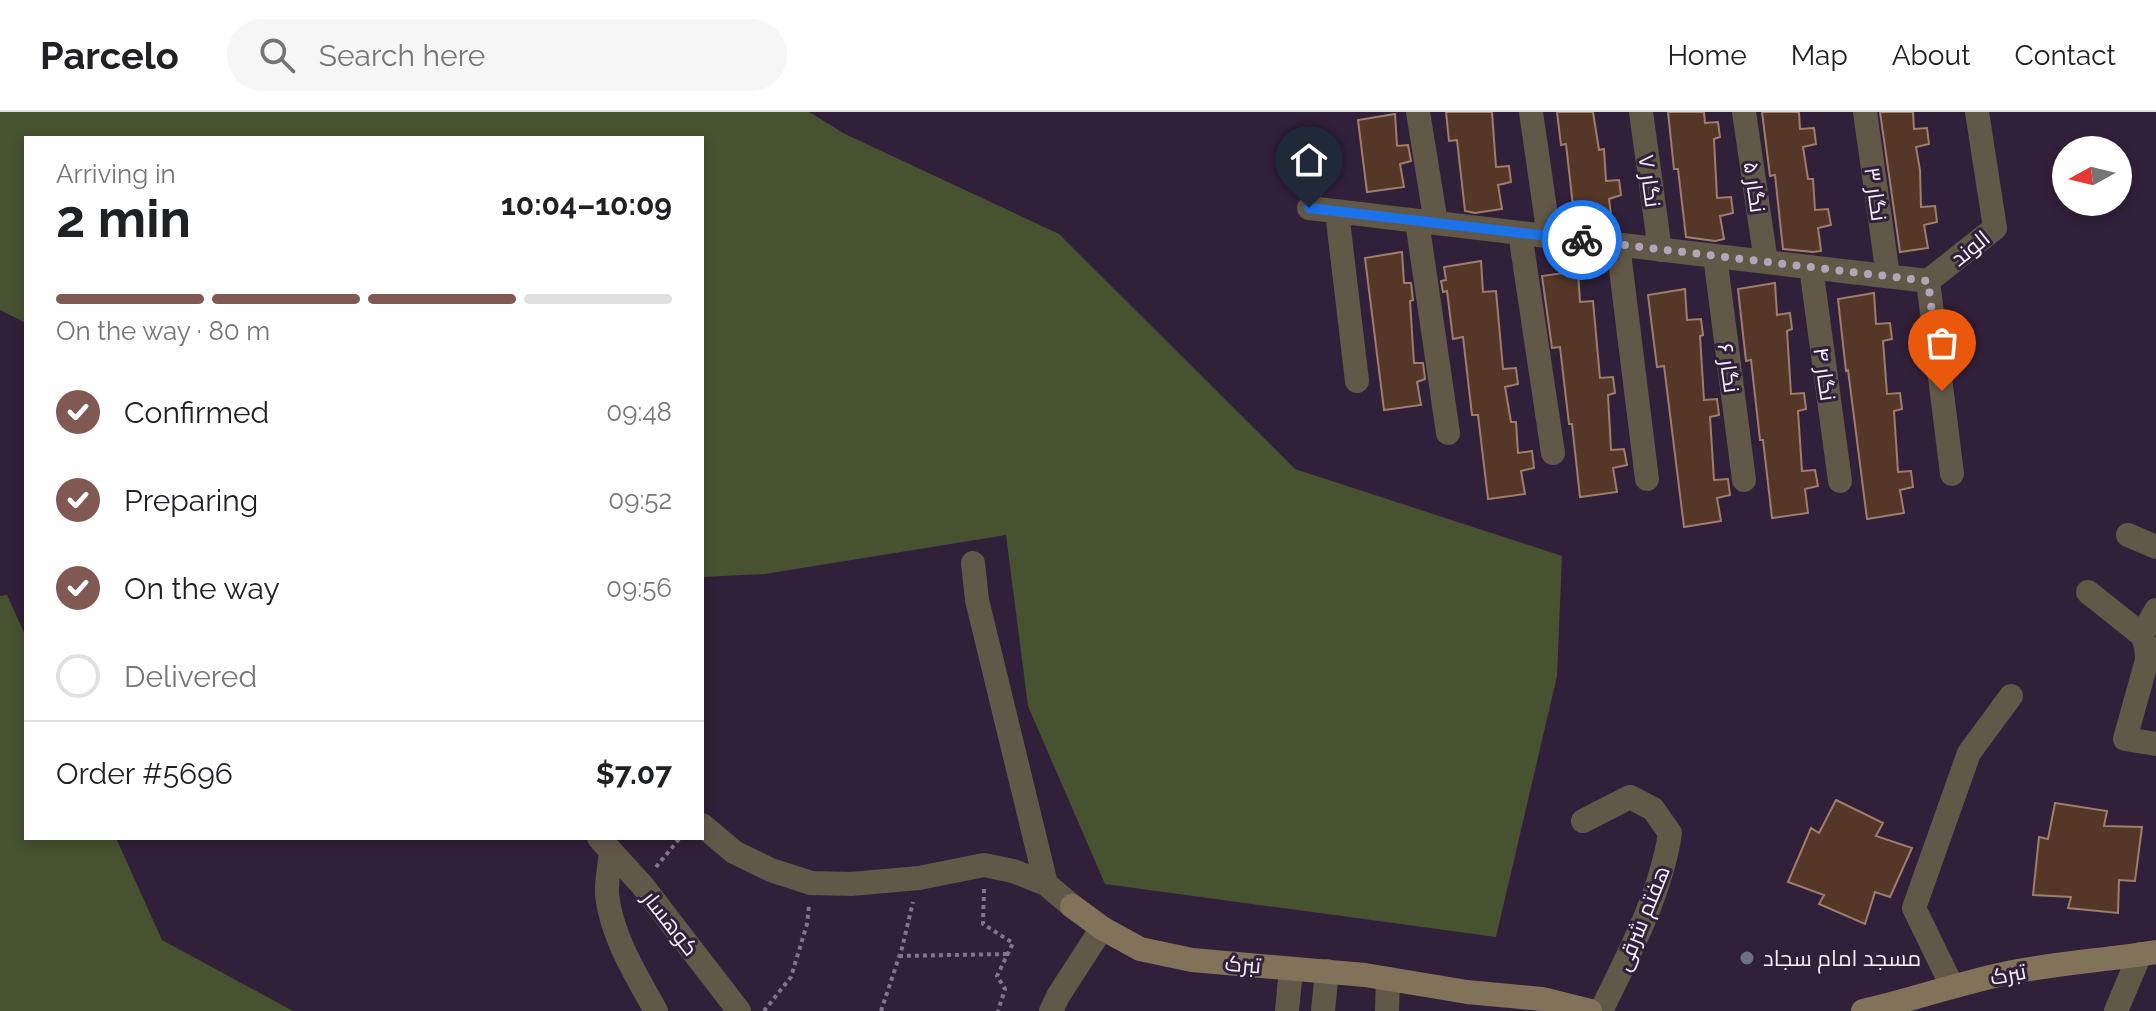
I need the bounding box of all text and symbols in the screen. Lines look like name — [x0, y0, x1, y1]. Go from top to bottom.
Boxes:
search box — [227, 19, 787, 91]
text: Parcelo — [40, 33, 179, 78]
icon: search — [255, 33, 299, 77]
text: Search here — [319, 38, 485, 73]
text: Home — [1667, 39, 1747, 72]
text: Map — [1791, 39, 1848, 72]
text: About — [1892, 39, 1971, 72]
text: Contact — [2015, 39, 2116, 72]
pin — [1275, 126, 1343, 208]
north arrow — [2052, 136, 2132, 216]
map controls — [2052, 136, 2132, 216]
icon: home — [1287, 138, 1331, 182]
street label: نگار ۷ — [1633, 153, 1667, 209]
text: Arriving in — [56, 159, 176, 189]
street label: نگار ۵ — [1739, 160, 1771, 214]
street label: نگار ۳ — [1859, 165, 1893, 223]
text: 10:04–10:09 — [501, 187, 672, 222]
text: 2 min — [56, 188, 191, 249]
courier — [1542, 200, 1622, 280]
icon: bike — [1560, 218, 1604, 262]
street label: الوند — [1945, 225, 1995, 271]
pin — [1908, 309, 1976, 391]
text: On the way · 80 m — [56, 316, 270, 346]
icon: bag — [1920, 321, 1964, 365]
street label: نگار ۶ — [1713, 341, 1745, 395]
street label: نگار ۴ — [1808, 345, 1842, 403]
icon: check — [56, 390, 100, 434]
text: Confirmed — [124, 395, 269, 430]
text: 09:48 — [606, 397, 672, 427]
icon: check — [56, 478, 100, 522]
text: Preparing — [124, 483, 258, 518]
text: 09:52 — [608, 485, 672, 515]
icon: check — [56, 566, 100, 610]
text: On the way — [124, 571, 280, 606]
text: 09:56 — [606, 573, 672, 603]
text: Delivered — [124, 659, 257, 694]
text: Order #5696 — [56, 756, 233, 791]
text: $7.07 — [596, 756, 672, 791]
street label: هفتم شرقی — [1609, 862, 1678, 975]
street label: کوهسار — [636, 884, 704, 961]
place label: مسجد امام سجاد — [1763, 945, 1921, 974]
street label: تبرک — [1224, 949, 1262, 979]
marker: مسجد امام سجاد — [1738, 949, 1756, 967]
street label: تبرک — [1988, 958, 2028, 990]

